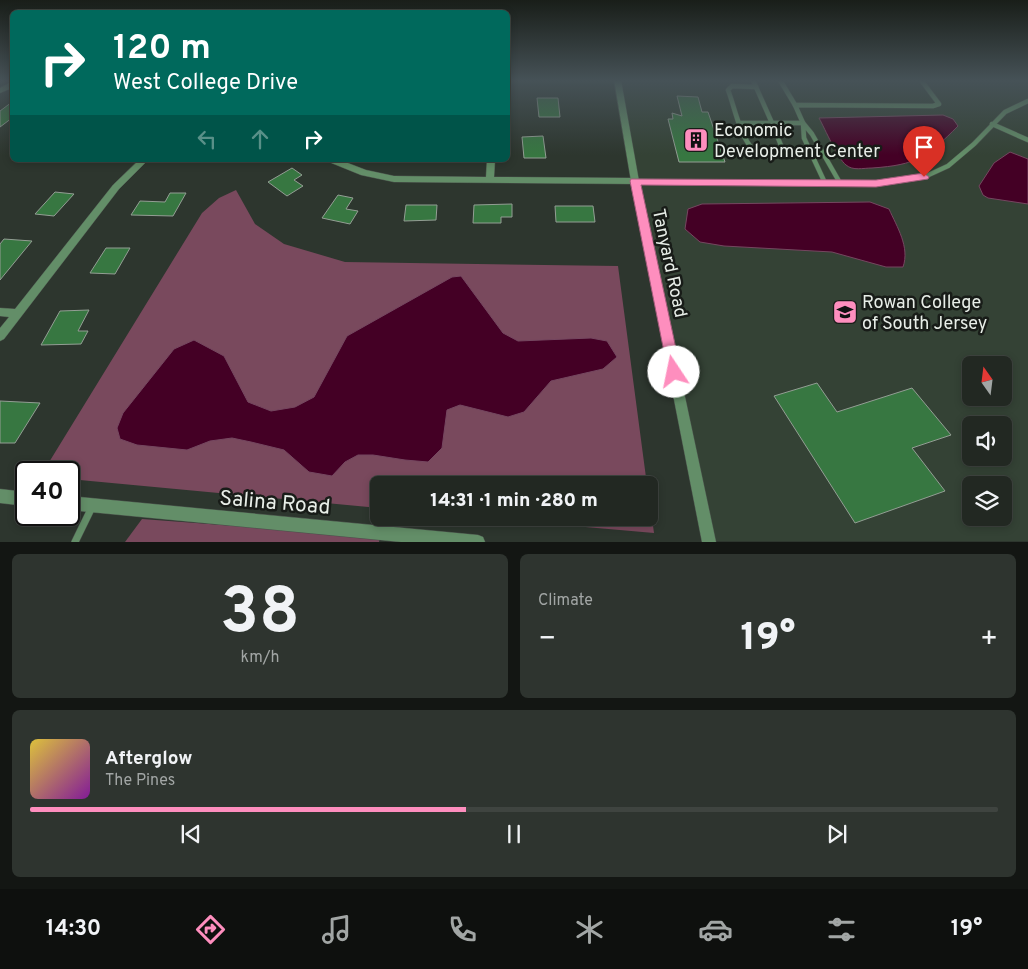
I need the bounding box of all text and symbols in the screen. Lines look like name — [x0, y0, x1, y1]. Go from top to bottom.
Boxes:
text: 120 m — [113, 27, 211, 71]
icon: right — [30, 30, 95, 95]
text: West College Drive — [113, 70, 298, 97]
place label: Economic Development Center — [714, 120, 880, 164]
icon: left — [193, 125, 221, 153]
icon: ahead — [246, 125, 274, 153]
icon: right — [299, 125, 327, 153]
pin — [903, 126, 945, 177]
building icon: Economic Development Center — [683, 127, 709, 153]
icon: arrive — [910, 133, 938, 161]
street label: Tanyard Road — [646, 207, 691, 320]
place label: Rowan College of South Jersey — [862, 292, 987, 336]
school or university icon: Rowan College of South Jersey — [832, 299, 858, 325]
position arrow — [647, 345, 699, 397]
north arrow — [962, 356, 1012, 406]
map controls — [962, 356, 1012, 526]
button: sound — [962, 416, 1012, 466]
speed limit sign: 40 — [15, 461, 80, 526]
button: layers — [962, 476, 1012, 526]
street label: Salina Road — [218, 485, 331, 522]
text: 14:31 · 1 min · 280 m — [430, 489, 598, 513]
text: 38 — [220, 574, 300, 656]
text: Climate — [538, 591, 593, 611]
text: 19° — [740, 615, 796, 664]
text: − — [538, 622, 556, 658]
text: + — [980, 622, 998, 658]
text: km/h — [241, 648, 279, 668]
text: Afterglow — [105, 747, 193, 771]
text: The Pines — [105, 771, 175, 791]
icon: previous — [177, 820, 205, 848]
icon: pause — [500, 820, 528, 848]
icon: next — [823, 820, 851, 848]
icon: directions — [193, 912, 228, 947]
icon: music — [319, 912, 354, 947]
icon: phone — [445, 912, 480, 947]
icon: climate — [572, 912, 607, 947]
icon: car — [698, 912, 733, 947]
icon: filters — [824, 912, 859, 947]
text: 14:30 — [46, 916, 101, 943]
text: 19° — [951, 916, 982, 943]

